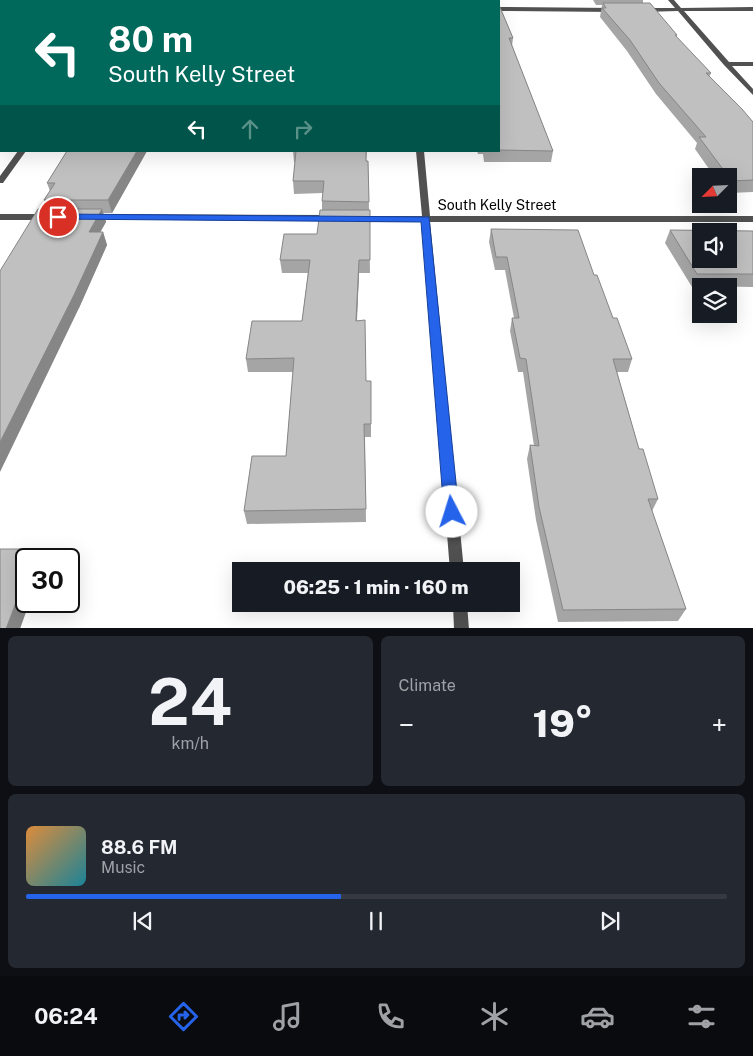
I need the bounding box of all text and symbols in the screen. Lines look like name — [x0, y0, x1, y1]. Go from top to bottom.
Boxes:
text: 80 m — [108, 19, 193, 60]
icon: left — [25, 20, 90, 85]
text: South Kelly Street — [108, 61, 295, 87]
icon: left — [183, 115, 211, 143]
icon: ahead — [236, 115, 264, 143]
icon: right — [289, 115, 317, 143]
north arrow — [692, 168, 738, 212]
map controls — [692, 168, 737, 323]
pin — [37, 196, 79, 238]
street label: South Kelly Street — [437, 197, 557, 213]
icon: arrive — [44, 203, 72, 231]
button: sound — [692, 223, 737, 268]
button: layers — [692, 278, 737, 323]
position arrow — [425, 485, 477, 537]
speed limit sign: 30 — [15, 548, 80, 613]
text: 06:25 · 1 min · 160 m — [283, 576, 469, 598]
text: 24 — [148, 663, 232, 740]
text: Climate — [399, 676, 456, 695]
text: 19° — [533, 701, 593, 746]
text: − — [399, 708, 414, 741]
text: + — [711, 708, 727, 741]
text: km/h — [171, 734, 209, 753]
text: 88.6 FM — [101, 836, 177, 858]
text: Music — [101, 858, 145, 877]
icon: previous — [129, 907, 157, 935]
icon: pause — [362, 907, 390, 935]
icon: next — [596, 907, 624, 935]
icon: directions — [166, 999, 201, 1034]
icon: music — [270, 999, 305, 1034]
icon: phone — [373, 999, 408, 1034]
icon: climate — [477, 999, 512, 1034]
icon: car — [580, 999, 615, 1034]
icon: filters — [684, 999, 719, 1034]
text: 06:24 — [34, 1003, 98, 1029]

